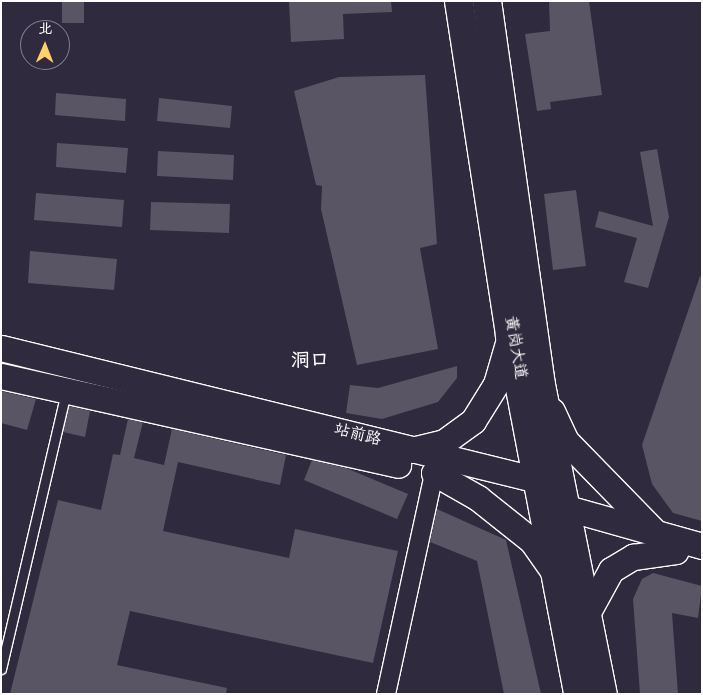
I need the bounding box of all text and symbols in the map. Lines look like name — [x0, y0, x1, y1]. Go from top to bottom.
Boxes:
north arrow — [20, 20, 70, 70]
text: 北 — [38, 22, 52, 39]
street label: 黄岗大道 — [498, 315, 528, 381]
district label: 洞口 — [291, 352, 329, 374]
street label: 站前路 — [331, 422, 383, 452]

